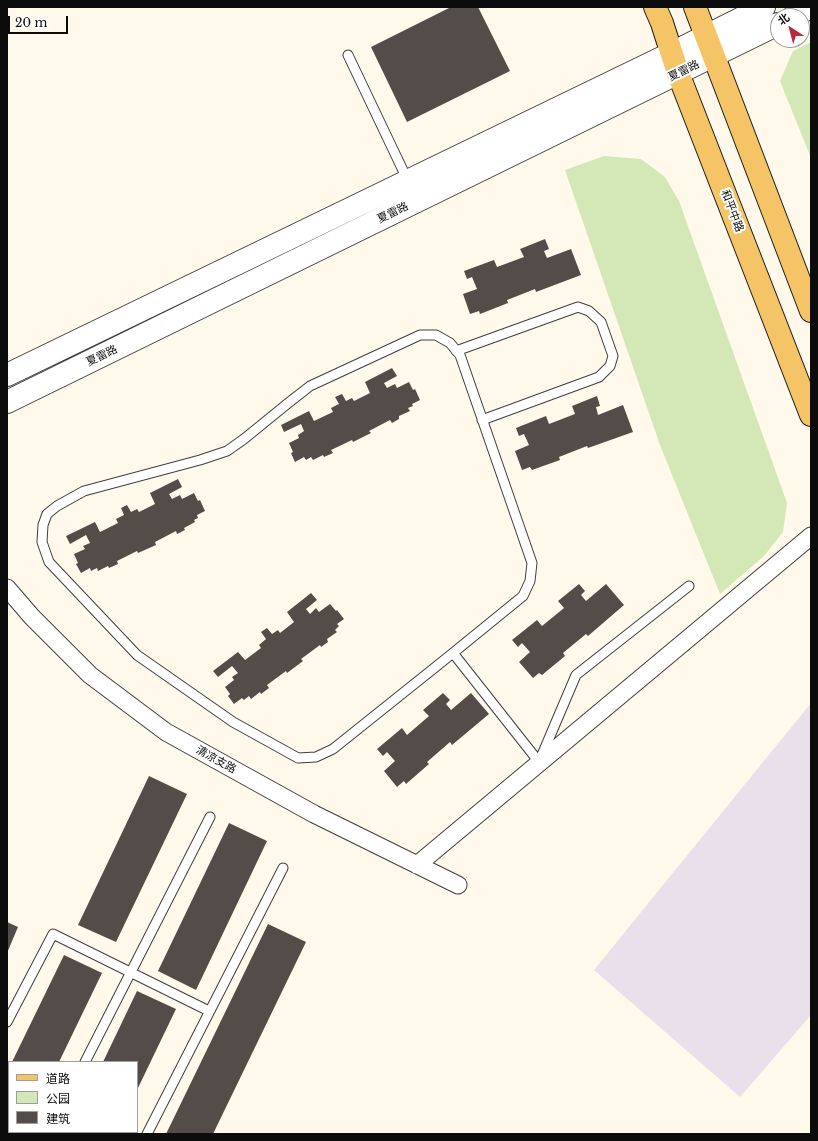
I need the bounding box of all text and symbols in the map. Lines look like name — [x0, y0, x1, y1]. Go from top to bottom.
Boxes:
scale bar — [10, 8, 70, 34]
north arrow — [770, 8, 810, 48]
text: 北 — [775, 10, 792, 28]
text: 20 m — [15, 15, 47, 30]
street label: 夏雷路 — [666, 58, 702, 84]
street label: 和平中路 — [718, 188, 746, 234]
street label: 夏雷路 — [375, 200, 411, 226]
street label: 夏雷路 — [84, 343, 120, 369]
street label: 清凉支路 — [194, 744, 238, 776]
legend — [8, 1061, 138, 1133]
text: 道路 — [46, 1071, 70, 1086]
text: 公园 — [46, 1091, 70, 1106]
text: 建筑 — [46, 1111, 70, 1126]

